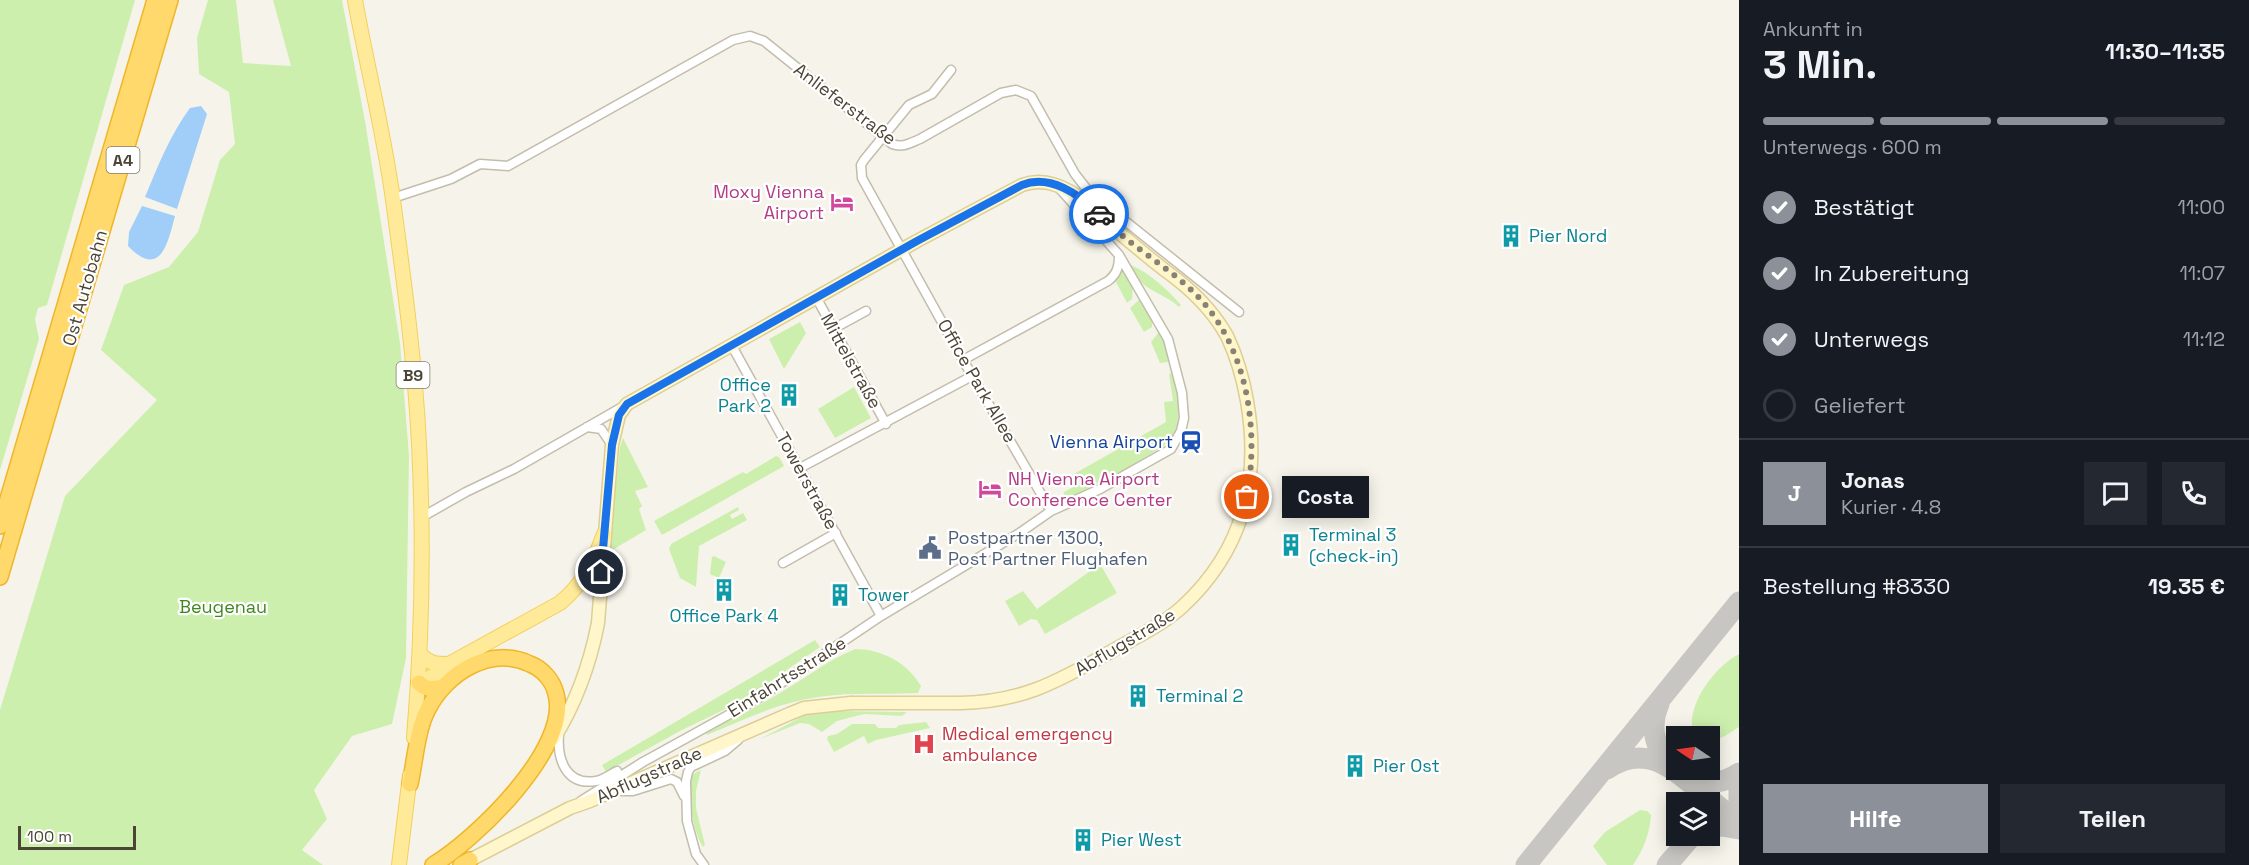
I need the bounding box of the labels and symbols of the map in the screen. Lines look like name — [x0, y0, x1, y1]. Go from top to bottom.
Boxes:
street label: Anlieferstraße — [789, 58, 901, 150]
road number: A4 — [106, 147, 140, 173]
place label: Moxy Vienna Airport — [713, 180, 824, 224]
courier — [1069, 184, 1129, 244]
hotel icon: Moxy Vienna Airport — [829, 189, 855, 215]
building icon: Pier Nord — [1498, 223, 1524, 249]
place label: Pier Nord — [1529, 224, 1607, 247]
street label: Ost Autobahn — [57, 227, 112, 348]
street label: Mittelstraße — [816, 309, 887, 412]
street label: Office Park Allee — [933, 315, 1022, 447]
road number: B9 — [396, 362, 430, 388]
place label: Office Park 2 — [718, 373, 771, 417]
building icon: Office Park 2 — [776, 382, 802, 408]
street label: Towerstraße — [771, 428, 844, 533]
station icon: Vienna Airport — [1178, 429, 1204, 455]
place label: Vienna Airport — [1050, 430, 1173, 453]
place label: NH Vienna Airport Conference Center — [1008, 467, 1172, 511]
pin — [1221, 471, 1272, 522]
hotel icon: NH Vienna Airport Conference Center — [977, 476, 1003, 502]
callout: Costa — [1283, 476, 1370, 518]
place label: Terminal 3 (check-in) — [1309, 523, 1398, 567]
place label: Postpartner 1300, Post Partner Flughafen — [948, 526, 1148, 570]
building icon: Terminal 3 (check-in) — [1278, 532, 1304, 558]
public building icon: Postpartner 1300, Post Partner Flughafen — [917, 535, 943, 561]
pin — [575, 546, 626, 597]
building icon: Office Park 4 — [711, 577, 737, 603]
building icon: Tower — [827, 582, 853, 608]
place label: Tower — [858, 583, 910, 606]
park label: Beugenau — [179, 595, 267, 618]
street label: Abflugstraße — [1070, 603, 1179, 681]
place label: Office Park 4 — [669, 604, 779, 627]
street label: Einfahrtsstraße — [723, 631, 850, 722]
building icon: Terminal 2 — [1125, 683, 1151, 709]
place label: Terminal 2 — [1156, 684, 1243, 707]
place label: Medical emergency ambulance — [942, 722, 1113, 766]
north arrow — [1666, 726, 1720, 780]
hospital icon: Medical emergency ambulance — [911, 731, 937, 757]
street label: Abflugstraße — [592, 741, 705, 808]
building icon: Pier Ost — [1342, 753, 1368, 779]
place label: Pier Ost — [1373, 754, 1440, 777]
scale bar — [18, 823, 136, 850]
building icon: Pier West — [1070, 827, 1096, 853]
place label: Pier West — [1101, 828, 1182, 851]

